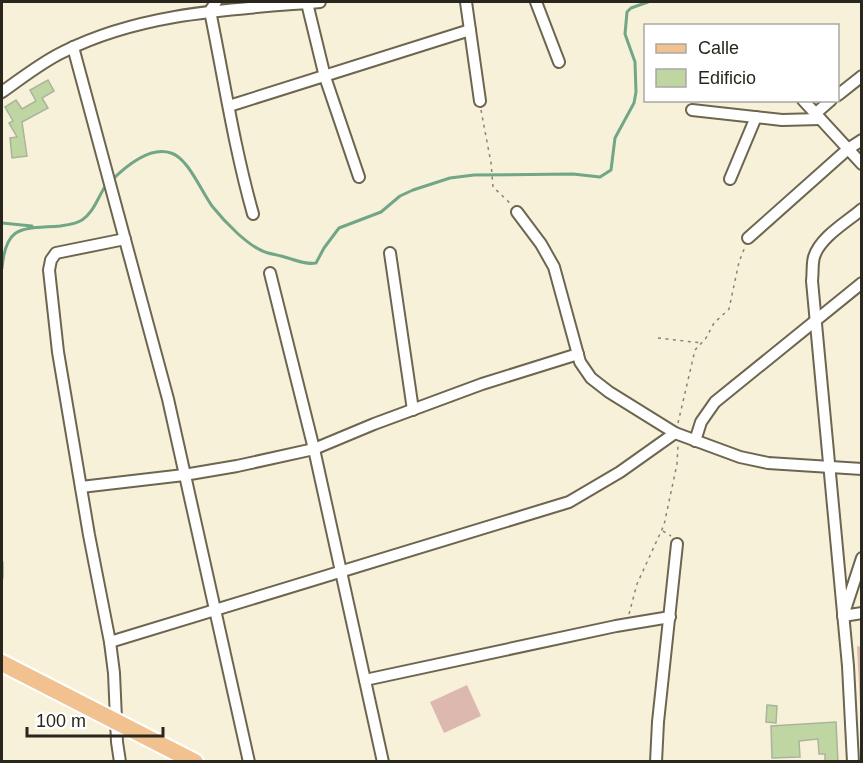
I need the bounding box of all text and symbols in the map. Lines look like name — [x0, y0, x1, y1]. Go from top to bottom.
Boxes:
legend — [644, 24, 839, 102]
text: Calle — [698, 38, 739, 58]
text: Edificio — [698, 68, 756, 88]
scale bar — [27, 700, 164, 738]
text: 100 m — [36, 711, 86, 731]

